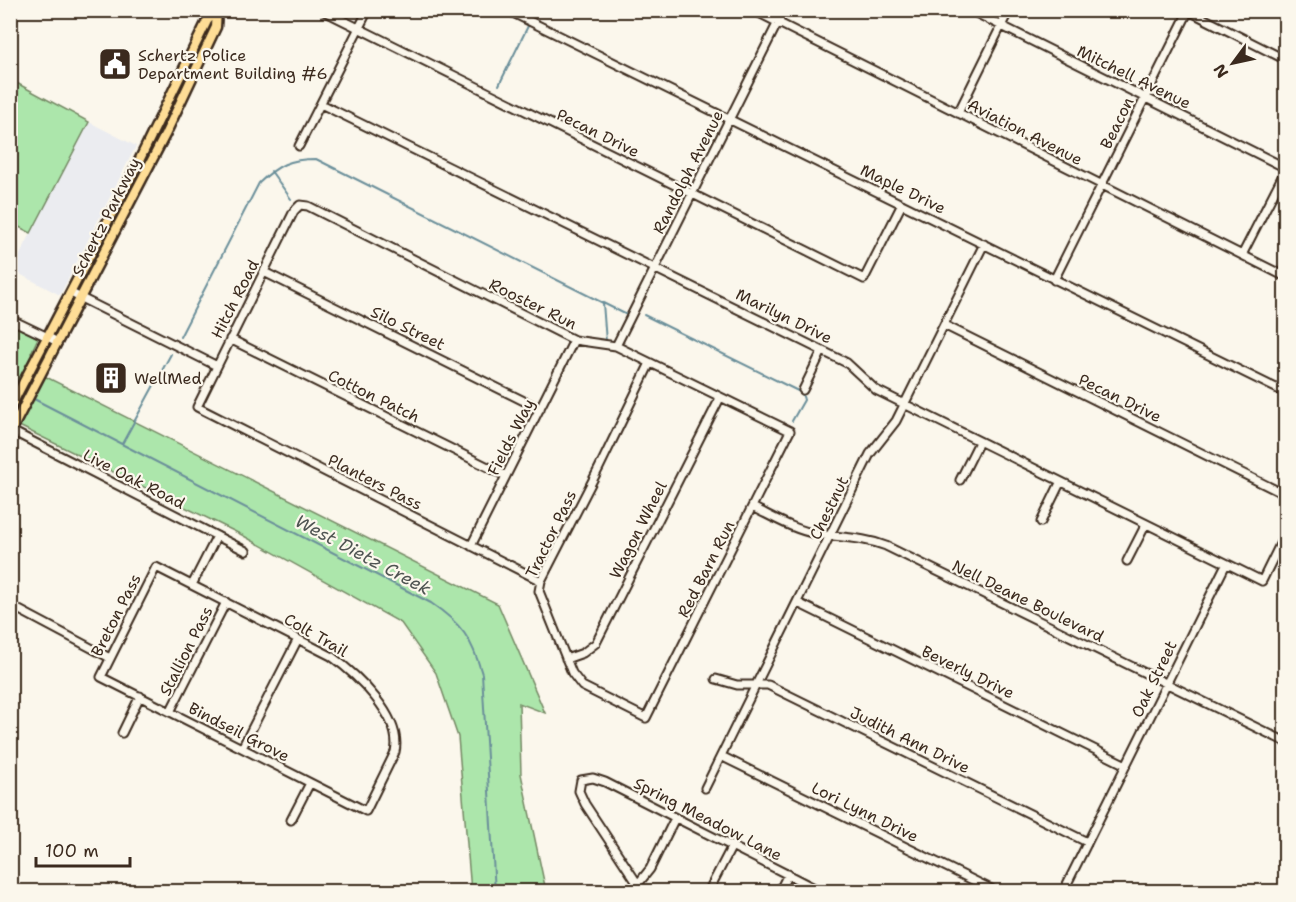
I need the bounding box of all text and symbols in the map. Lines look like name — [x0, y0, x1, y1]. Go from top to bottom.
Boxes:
north arrow — [1203, 33, 1263, 93]
street label: Mitchell Avenue — [1074, 40, 1194, 114]
place label: Schertz Police Department Building #6 — [138, 45, 328, 84]
public building icon: Schertz Police Department Building #6 — [97, 46, 133, 82]
text: N — [1209, 60, 1233, 82]
street label: Beacon — [1095, 93, 1139, 152]
street label: Aviation Avenue — [964, 94, 1086, 170]
street label: Pecan Drive — [553, 104, 643, 162]
street label: Randolph Avenue — [648, 107, 728, 237]
street label: Schertz Parkway — [67, 154, 145, 280]
street label: Maple Drive — [857, 159, 949, 219]
street label: Hitch Road — [206, 256, 264, 342]
street label: Rooster Run — [486, 274, 581, 334]
street label: Marilyn Drive — [732, 284, 836, 348]
street label: Silo Street — [367, 301, 449, 355]
building icon: WellMed — [93, 360, 129, 396]
street label: Cotton Patch — [325, 365, 423, 427]
place label: WellMed — [134, 368, 202, 389]
street label: Pecan Drive — [1075, 369, 1165, 427]
street label: Fields Way — [483, 395, 539, 479]
street label: Live Oak Road — [79, 444, 189, 514]
street label: Planters Pass — [324, 449, 426, 515]
street label: Chestnut — [805, 473, 853, 543]
street label: Wagon Wheel — [604, 478, 672, 582]
street label: Tractor Pass — [521, 486, 581, 581]
water label: West Dietz Creek — [291, 509, 436, 601]
street label: Red Barn Run — [673, 517, 740, 621]
street label: Nell Deane Boulevard — [949, 555, 1107, 647]
street label: Breton Pass — [86, 570, 146, 660]
street label: Stallion Pass — [154, 603, 218, 699]
street label: Colt Trail — [280, 608, 352, 662]
street label: Oak Street — [1126, 637, 1182, 721]
street label: Beverly Drive — [918, 641, 1018, 703]
street label: Bindseil Grove — [185, 698, 293, 766]
street label: Judith Ann Drive — [846, 702, 974, 778]
street label: Spring Meadow Lane — [630, 772, 786, 866]
street label: Lori Lynn Drive — [808, 777, 922, 847]
scale bar — [36, 830, 130, 868]
text: 100 m — [45, 839, 99, 863]

